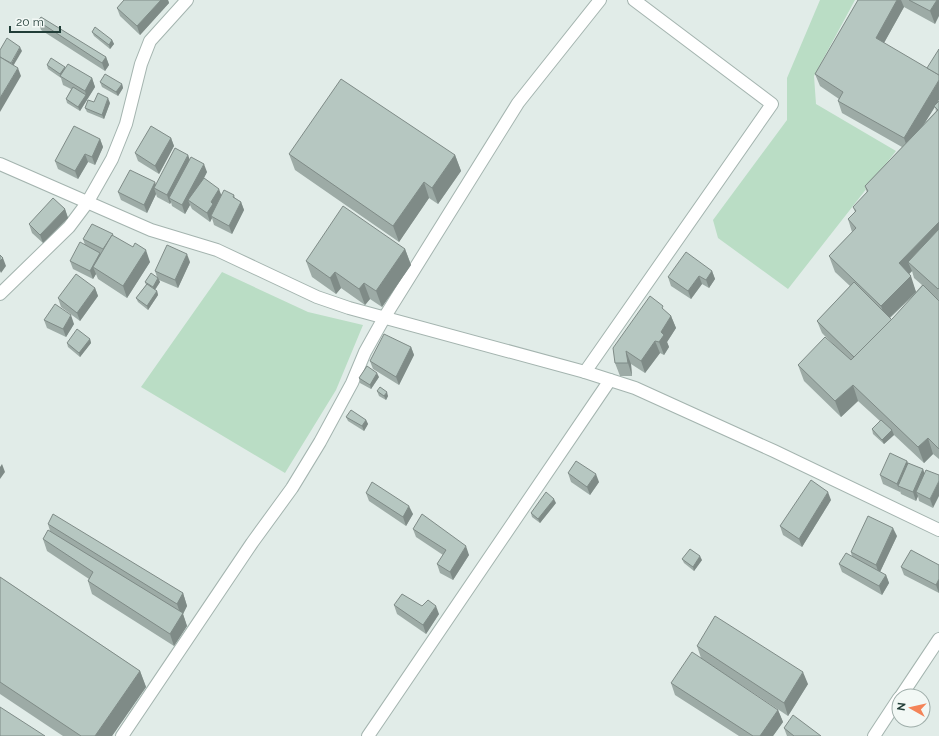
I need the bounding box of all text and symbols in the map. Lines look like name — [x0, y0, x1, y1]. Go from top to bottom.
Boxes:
scale bar — [10, 8, 60, 34]
text: 20 m — [16, 15, 44, 29]
north arrow — [891, 688, 931, 728]
text: N — [895, 702, 909, 712]

